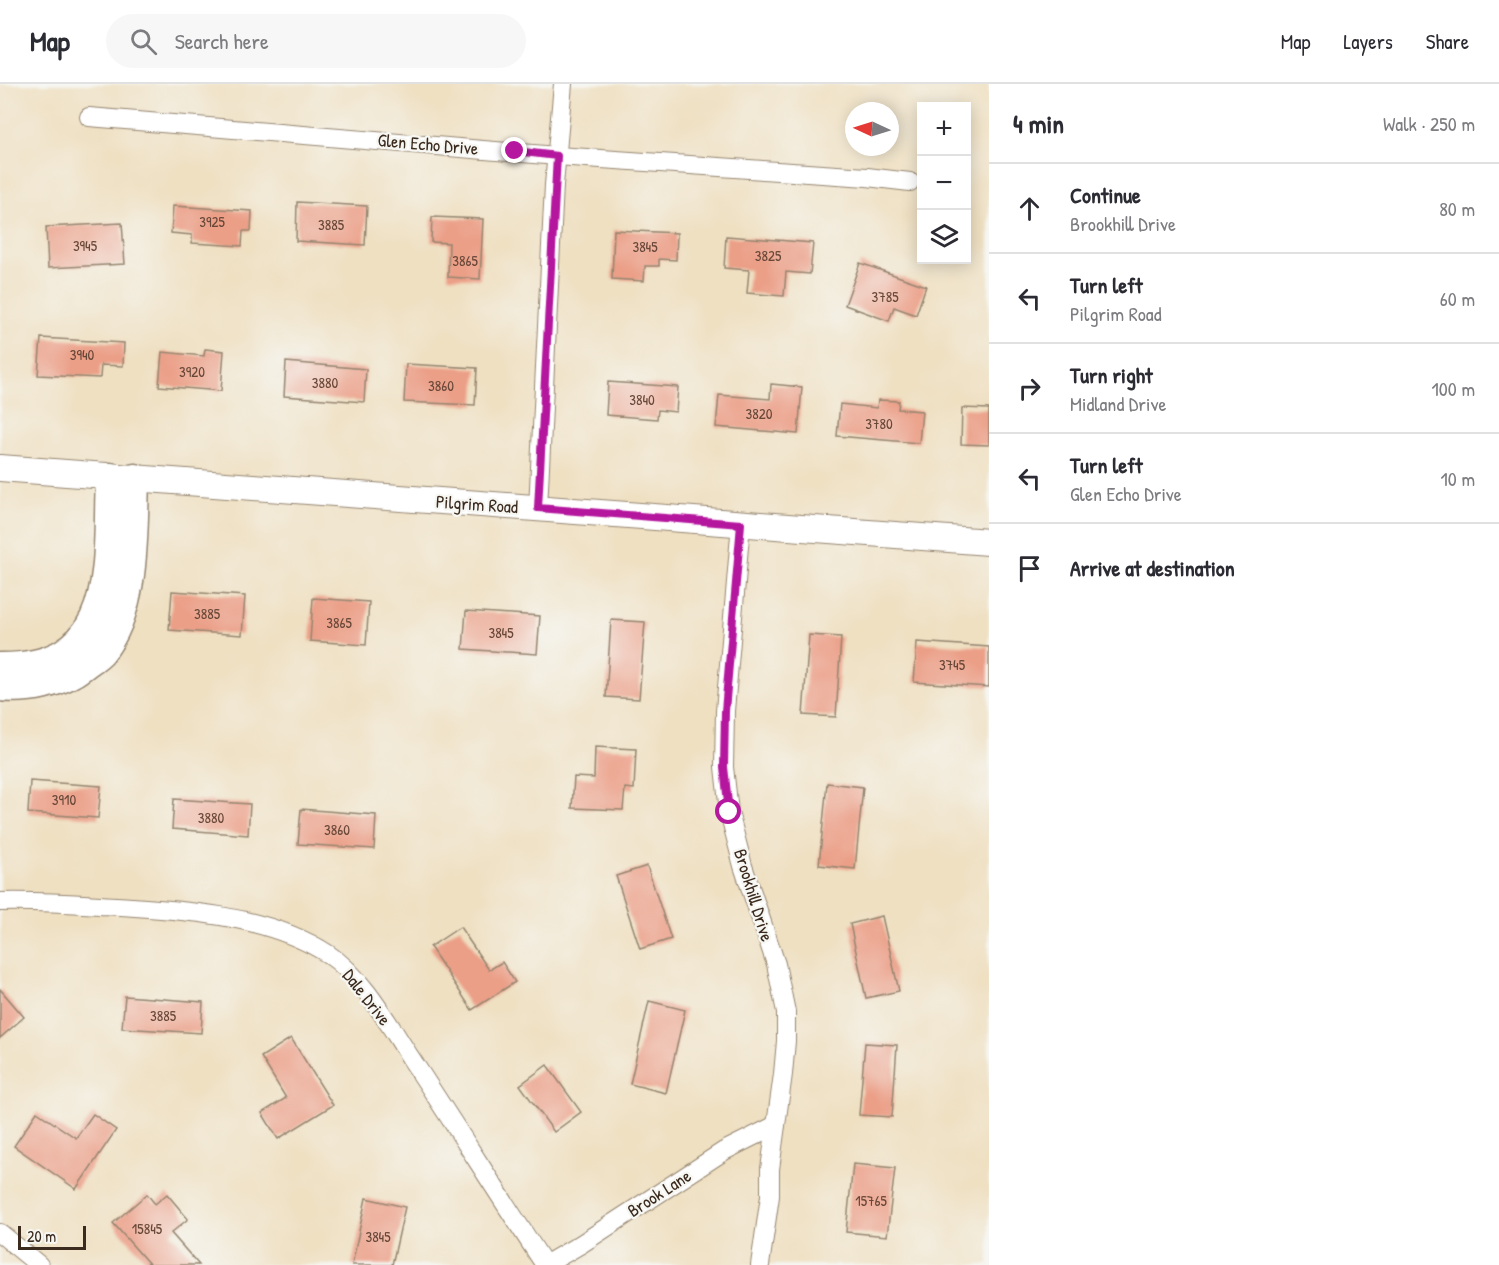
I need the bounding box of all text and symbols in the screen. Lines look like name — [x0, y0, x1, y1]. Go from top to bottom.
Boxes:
search box — [106, 14, 526, 68]
text: Map — [30, 22, 70, 60]
icon: search — [127, 25, 160, 58]
text: Search here — [175, 26, 269, 56]
text: Map — [1281, 27, 1310, 56]
text: Layers — [1343, 27, 1393, 56]
text: Share — [1426, 27, 1469, 56]
north arrow — [845, 102, 899, 156]
map controls — [917, 102, 971, 264]
button: + — [917, 102, 971, 156]
text: 4 min — [1013, 106, 1064, 141]
text: Walk · 250 m — [1383, 110, 1475, 137]
street label: Glen Echo Drive — [377, 127, 479, 161]
route end — [501, 137, 527, 163]
button: − — [917, 156, 971, 210]
text: Continue — [1070, 180, 1141, 210]
icon: ahead — [1013, 192, 1046, 225]
text: 80 m — [1439, 195, 1475, 222]
button: layers — [917, 210, 971, 264]
text: Brookhill Drive — [1070, 210, 1176, 237]
house number: 3925 — [199, 211, 225, 232]
house number: 3885 — [318, 214, 345, 235]
house number: 3945 — [73, 235, 98, 256]
house number: 3845 — [632, 236, 658, 257]
house number: 3825 — [755, 245, 782, 266]
house number: 3865 — [452, 250, 478, 271]
text: Turn left — [1070, 270, 1143, 300]
icon: left — [1013, 282, 1046, 315]
text: 60 m — [1440, 285, 1475, 312]
house number: 3785 — [872, 286, 899, 307]
text: Pilgrim Road — [1070, 300, 1161, 327]
house number: 3940 — [70, 344, 95, 365]
text: Turn right — [1070, 360, 1153, 390]
house number: 3920 — [179, 361, 205, 382]
house number: 3880 — [312, 372, 338, 393]
icon: right — [1013, 372, 1046, 405]
house number: 3860 — [428, 375, 454, 396]
text: 100 m — [1432, 375, 1475, 402]
house number: 3840 — [629, 389, 655, 410]
text: Midland Drive — [1070, 390, 1166, 417]
house number: 3820 — [746, 403, 773, 424]
house number: 3780 — [865, 413, 893, 434]
text: Turn left — [1070, 450, 1143, 480]
icon: left — [1013, 462, 1046, 495]
text: 10 m — [1441, 465, 1475, 492]
text: Glen Echo Drive — [1070, 480, 1182, 507]
street label: Pilgrim Road — [435, 489, 519, 519]
icon: arrive — [1013, 552, 1046, 585]
text: Arrive at destination — [1070, 553, 1235, 583]
house number: 3885 — [194, 603, 221, 624]
house number: 3865 — [326, 612, 352, 633]
house number: 3845 — [488, 622, 514, 643]
house number: 3745 — [939, 654, 966, 675]
house number: 3910 — [52, 789, 76, 810]
route start — [715, 798, 741, 824]
house number: 3880 — [198, 807, 224, 828]
house number: 3860 — [324, 819, 350, 840]
street label: Brookhill Drive — [728, 846, 780, 944]
street label: Dale Drive — [337, 963, 397, 1031]
house number: 3885 — [150, 1005, 177, 1026]
street label: Brook Lane — [622, 1163, 696, 1223]
house number: 15765 — [855, 1190, 887, 1211]
house number: 15845 — [132, 1218, 163, 1239]
scale bar — [18, 1223, 86, 1250]
text: 20 m — [27, 1225, 56, 1247]
house number: 3845 — [365, 1226, 391, 1247]

